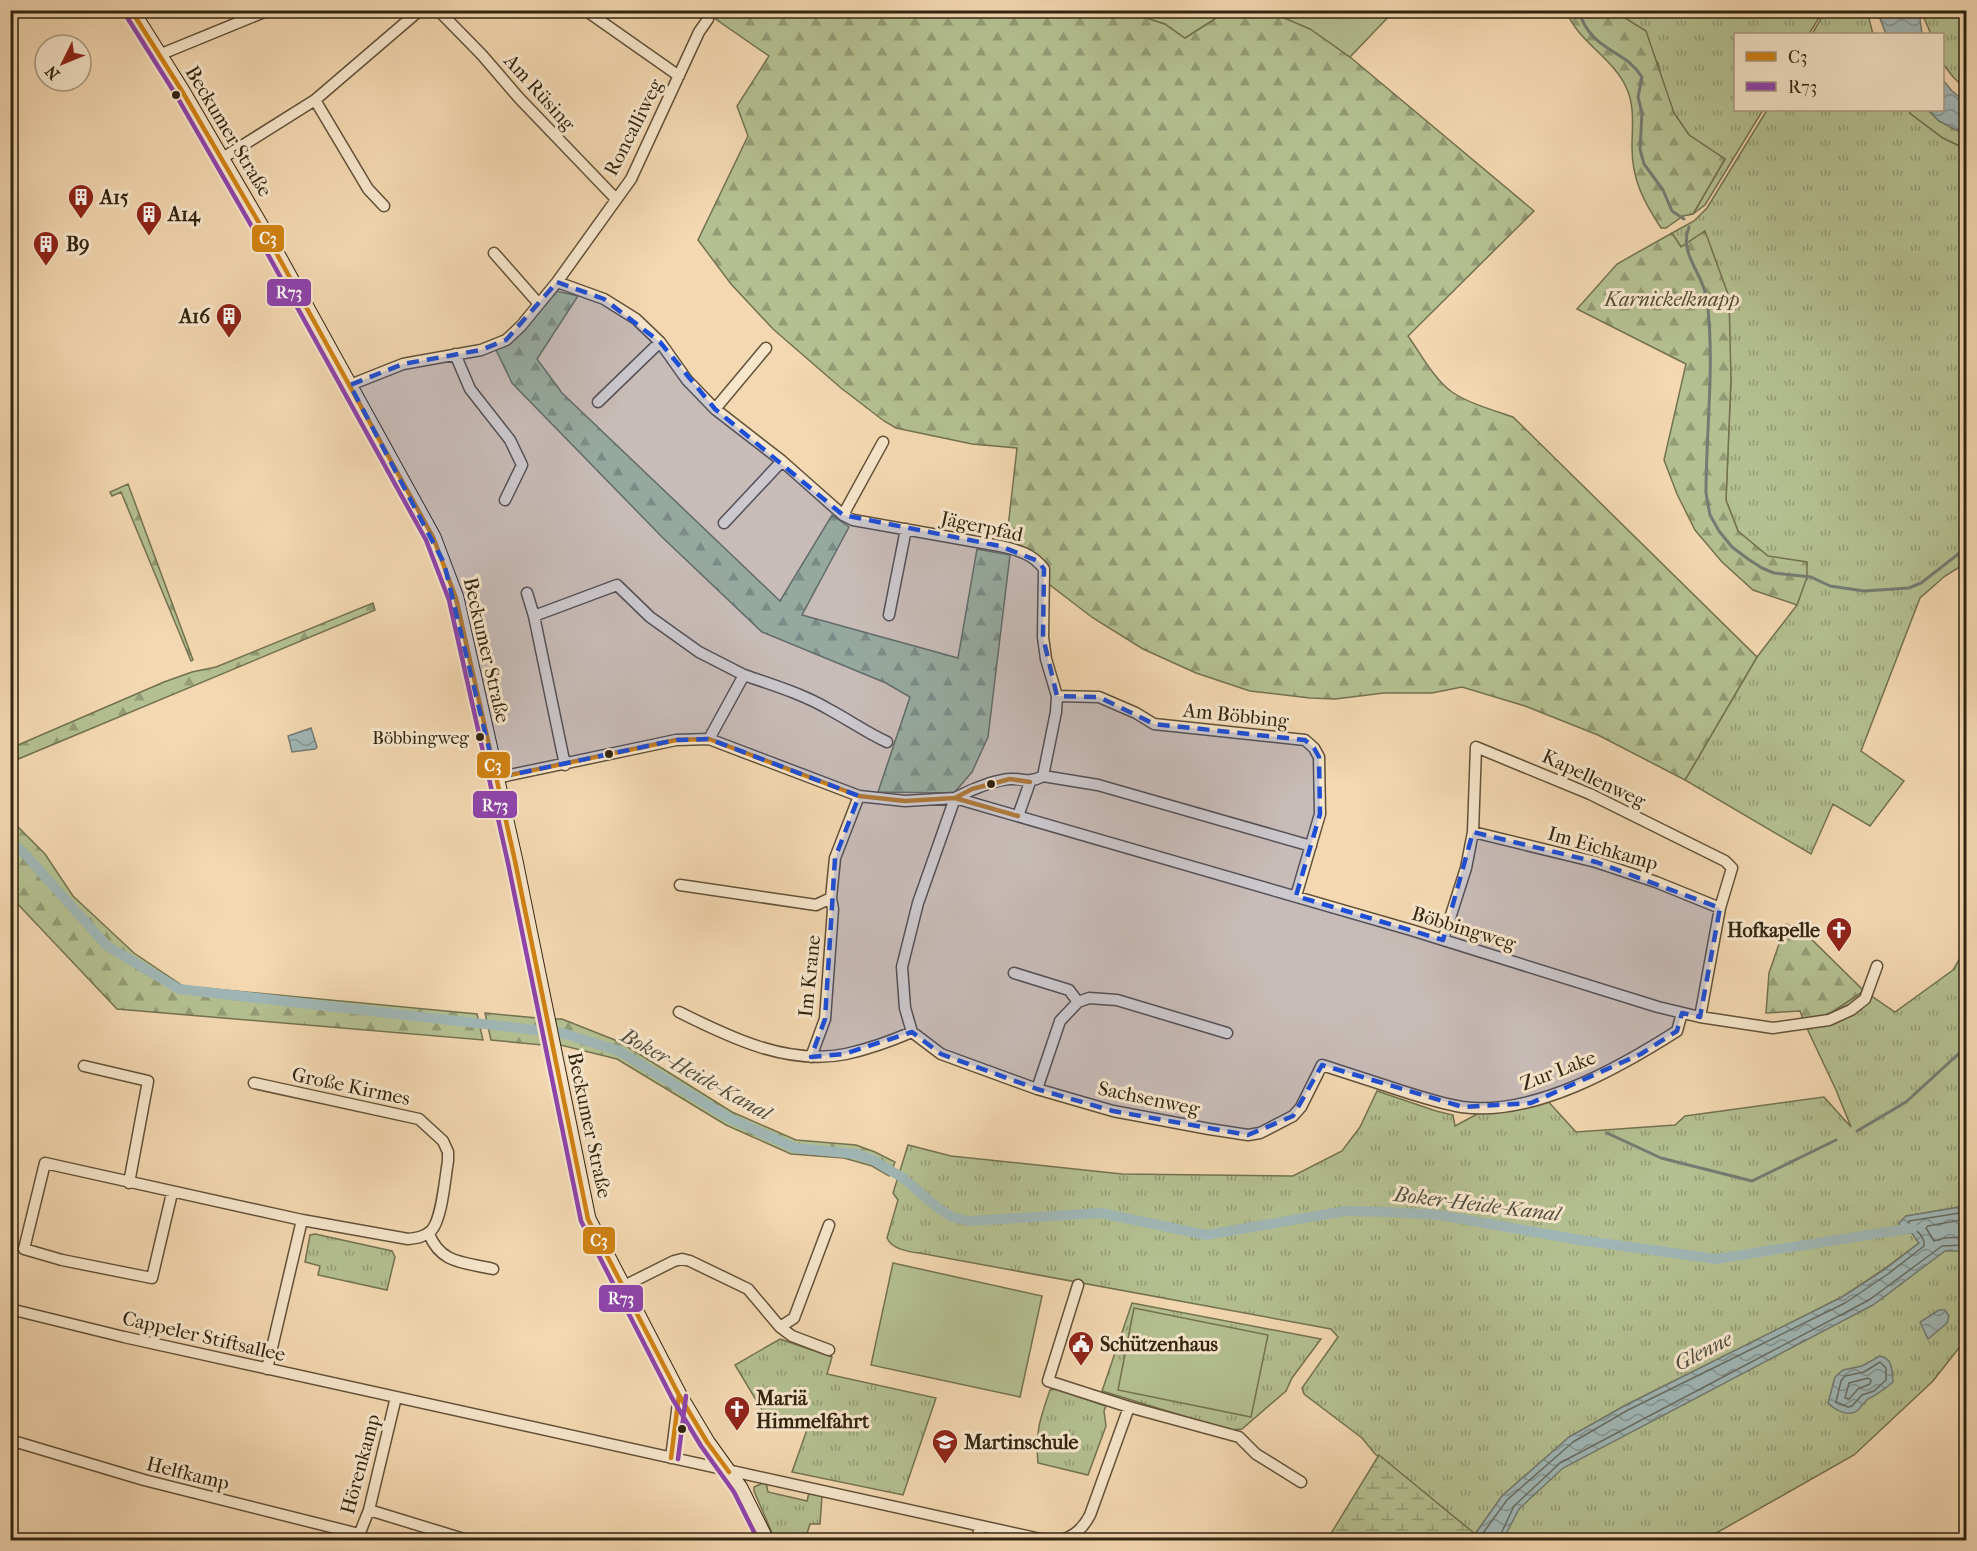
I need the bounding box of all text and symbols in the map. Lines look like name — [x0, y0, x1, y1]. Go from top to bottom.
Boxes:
north arrow — [33, 33, 93, 93]
legend — [1734, 33, 1944, 111]
text: C3 — [1788, 47, 1808, 68]
street label: Am Rüsing — [499, 49, 580, 136]
text: N — [41, 61, 63, 84]
street label: Beckumer Straße — [180, 62, 277, 201]
street label: Roncalliweg — [599, 75, 668, 180]
text: R73 — [1788, 77, 1817, 98]
unlabelled marker — [170, 89, 182, 101]
building icon: A15 — [66, 182, 96, 220]
place label: A15 — [98, 186, 129, 209]
building icon: A14 — [134, 199, 164, 237]
place label: A14 — [166, 203, 201, 227]
line badge: C3 — [251, 224, 285, 253]
building icon: B9 — [31, 229, 61, 267]
text: C3 — [259, 229, 277, 249]
place label: B9 — [66, 233, 90, 256]
line badge: R73 — [266, 278, 312, 307]
text: R73 — [276, 283, 302, 303]
park label: Karnickelknapp — [1603, 288, 1739, 311]
building icon: A16 — [214, 301, 244, 339]
place label: A16 — [177, 305, 211, 328]
street label: Jägerpfad — [937, 506, 1026, 547]
street label: Beckumer Straße — [459, 575, 514, 725]
street label: Am Böbbing — [1181, 698, 1290, 733]
place label: Böbbingweg — [372, 728, 469, 749]
marker: Böbbingweg — [474, 731, 486, 743]
street label: Kapellenweg — [1538, 744, 1650, 813]
unlabelled marker — [603, 748, 615, 760]
line badge: C3 — [476, 751, 511, 779]
text: C3 — [484, 756, 502, 776]
unlabelled marker — [985, 778, 997, 790]
line badge: R73 — [472, 790, 518, 819]
text: R73 — [482, 796, 508, 816]
street label: Im Eichkamp — [1545, 822, 1661, 875]
street label: Böbbingweg — [1409, 902, 1519, 955]
church icon: Hofkapelle — [1824, 915, 1854, 953]
place label: Hofkapelle — [1727, 919, 1820, 942]
street label: Im Krane — [794, 934, 825, 1018]
water label: Boker-Heide-Kanal — [616, 1023, 777, 1126]
street label: Zur Lake — [1517, 1046, 1599, 1095]
street label: Beckumer Straße — [563, 1050, 616, 1200]
street label: Große Kirmes — [290, 1063, 412, 1110]
street label: Sachsenweg — [1096, 1077, 1202, 1121]
water label: Boker-Heide-Kanal — [1392, 1182, 1564, 1226]
line badge: C3 — [582, 1226, 616, 1255]
text: C3 — [590, 1231, 608, 1251]
line badge: R73 — [598, 1284, 644, 1313]
text: R73 — [608, 1289, 634, 1309]
street label: Cappeler Stiftsallee — [120, 1307, 288, 1366]
water label: Glenne — [1670, 1326, 1736, 1376]
public building icon: Schützenhaus — [1066, 1329, 1096, 1367]
place label: Schützenhaus — [1100, 1333, 1218, 1356]
place label: Mariä Himmelfahrt — [755, 1387, 870, 1433]
church icon: Mariä Himmelfahrt — [722, 1394, 752, 1432]
street label: Hörenkamp — [336, 1412, 385, 1517]
unlabelled marker — [676, 1423, 688, 1435]
school or university icon: Martinschule — [930, 1427, 960, 1465]
place label: Martinschule — [963, 1431, 1079, 1454]
street label: Helfkamp — [144, 1452, 232, 1495]

